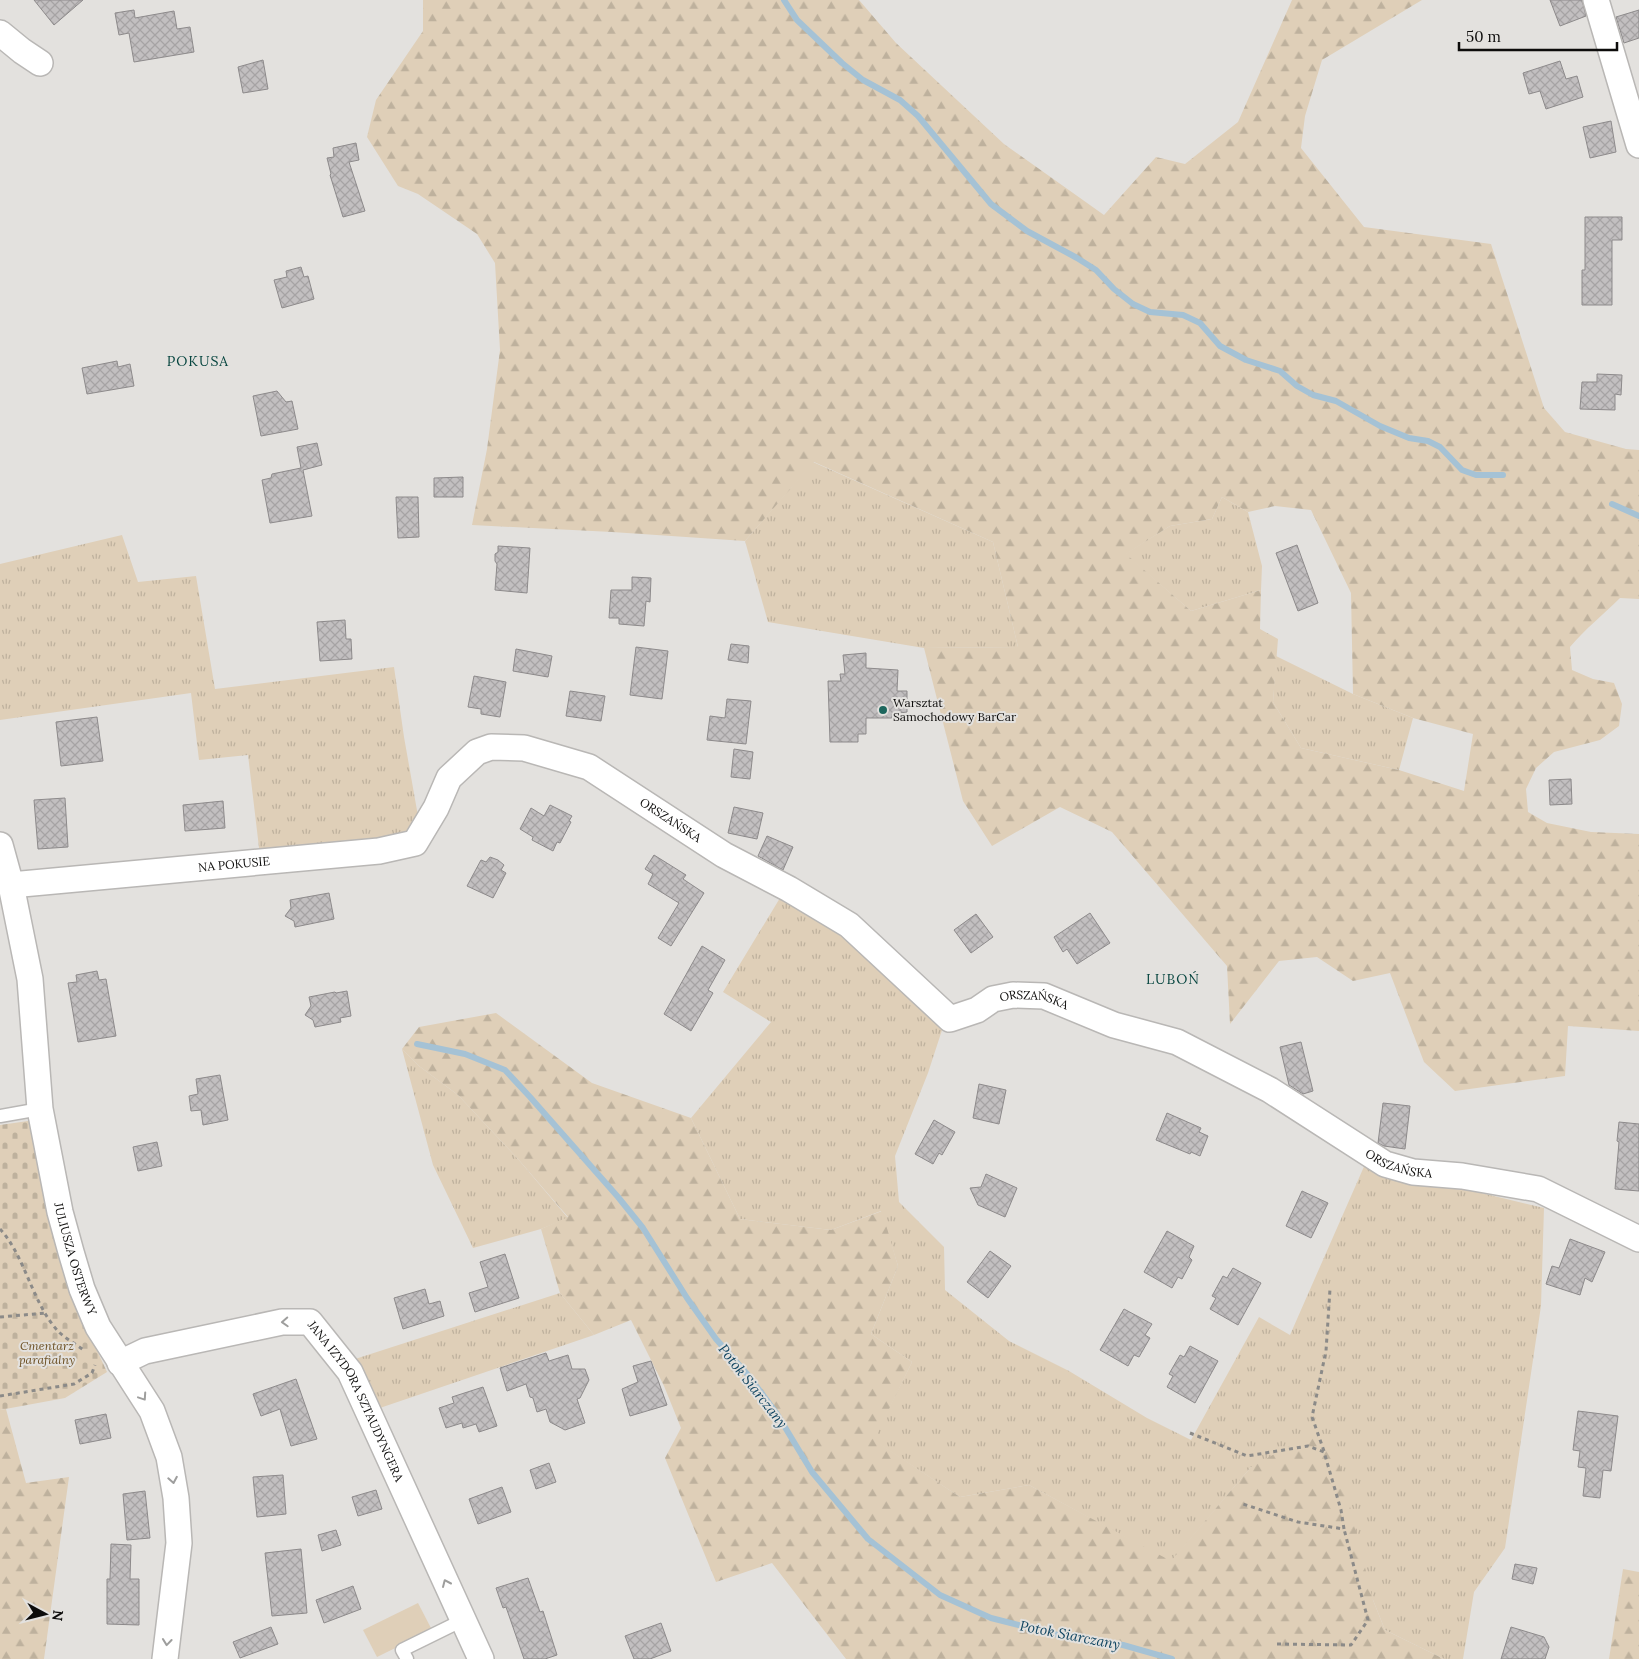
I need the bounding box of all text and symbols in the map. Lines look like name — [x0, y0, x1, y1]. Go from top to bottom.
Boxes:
scale bar — [1459, 20, 1616, 52]
text: 50 m — [1466, 27, 1501, 46]
district label: POKUSA — [167, 352, 229, 370]
place label: Warsztat Samochodowy BarCar — [893, 695, 1017, 724]
marker: Warsztat Samochodowy BarCar — [877, 704, 889, 716]
street label: ORSZAŃSKA — [637, 794, 705, 845]
street label: NA POKUSIE — [197, 853, 271, 875]
district label: LUBOŃ — [1146, 970, 1200, 988]
street label: ORSZAŃSKA — [998, 986, 1071, 1012]
street label: ORSZAŃSKA — [1363, 1145, 1433, 1181]
street label: JULIUSZA OSTERWY — [51, 1200, 100, 1318]
one-way arrow — [281, 1317, 289, 1328]
street label: JANA IZYDORA SZTAUDYNGERA — [304, 1317, 407, 1484]
park label: Cmentarz parafialny — [19, 1338, 75, 1367]
water label: Potok Siarczany — [715, 1340, 791, 1432]
one-way arrow — [137, 1391, 146, 1401]
one-way arrow — [167, 1476, 177, 1485]
one-way arrow — [442, 1579, 452, 1588]
north arrow — [20, 1589, 70, 1639]
text: N — [48, 1609, 67, 1622]
water label: Potok Siarczany — [1018, 1616, 1122, 1654]
one-way arrow — [162, 1638, 173, 1646]

